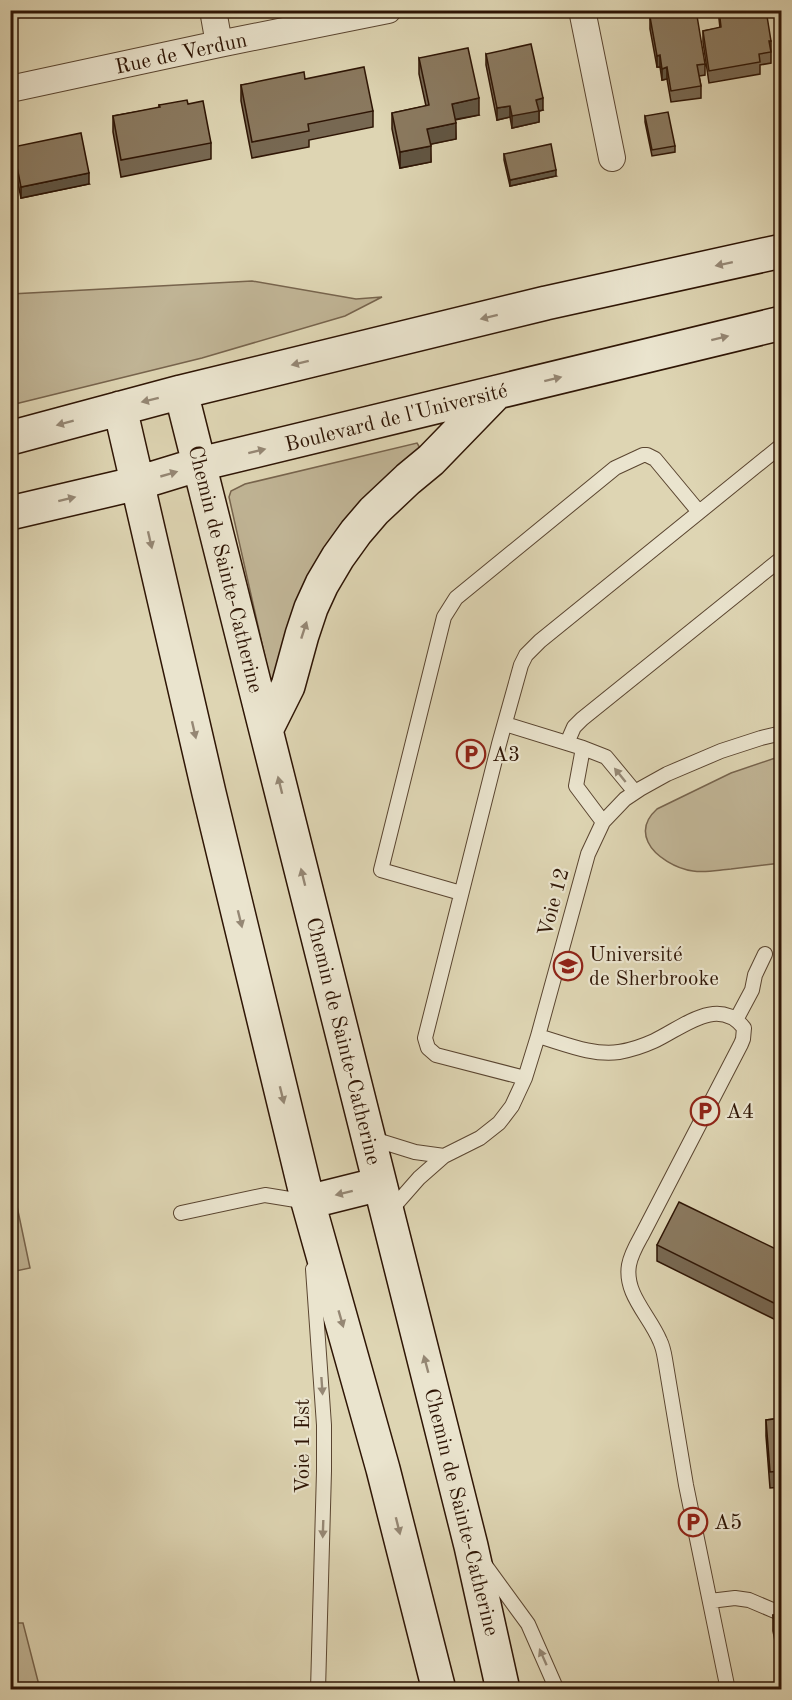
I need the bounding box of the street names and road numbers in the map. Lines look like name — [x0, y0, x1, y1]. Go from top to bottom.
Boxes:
street label: Rue de Verdun — [113, 30, 249, 79]
street label: Boulevard de l'Université — [283, 381, 510, 456]
street label: Chemin de Sainte-Catherine — [184, 443, 266, 695]
street label: Voie 12 — [535, 866, 574, 939]
street label: Chemin de Sainte-Catherine — [302, 915, 384, 1167]
street label: Chemin de Sainte-Catherine — [420, 1386, 502, 1638]
street label: Voie 1 Est — [293, 1399, 314, 1493]

